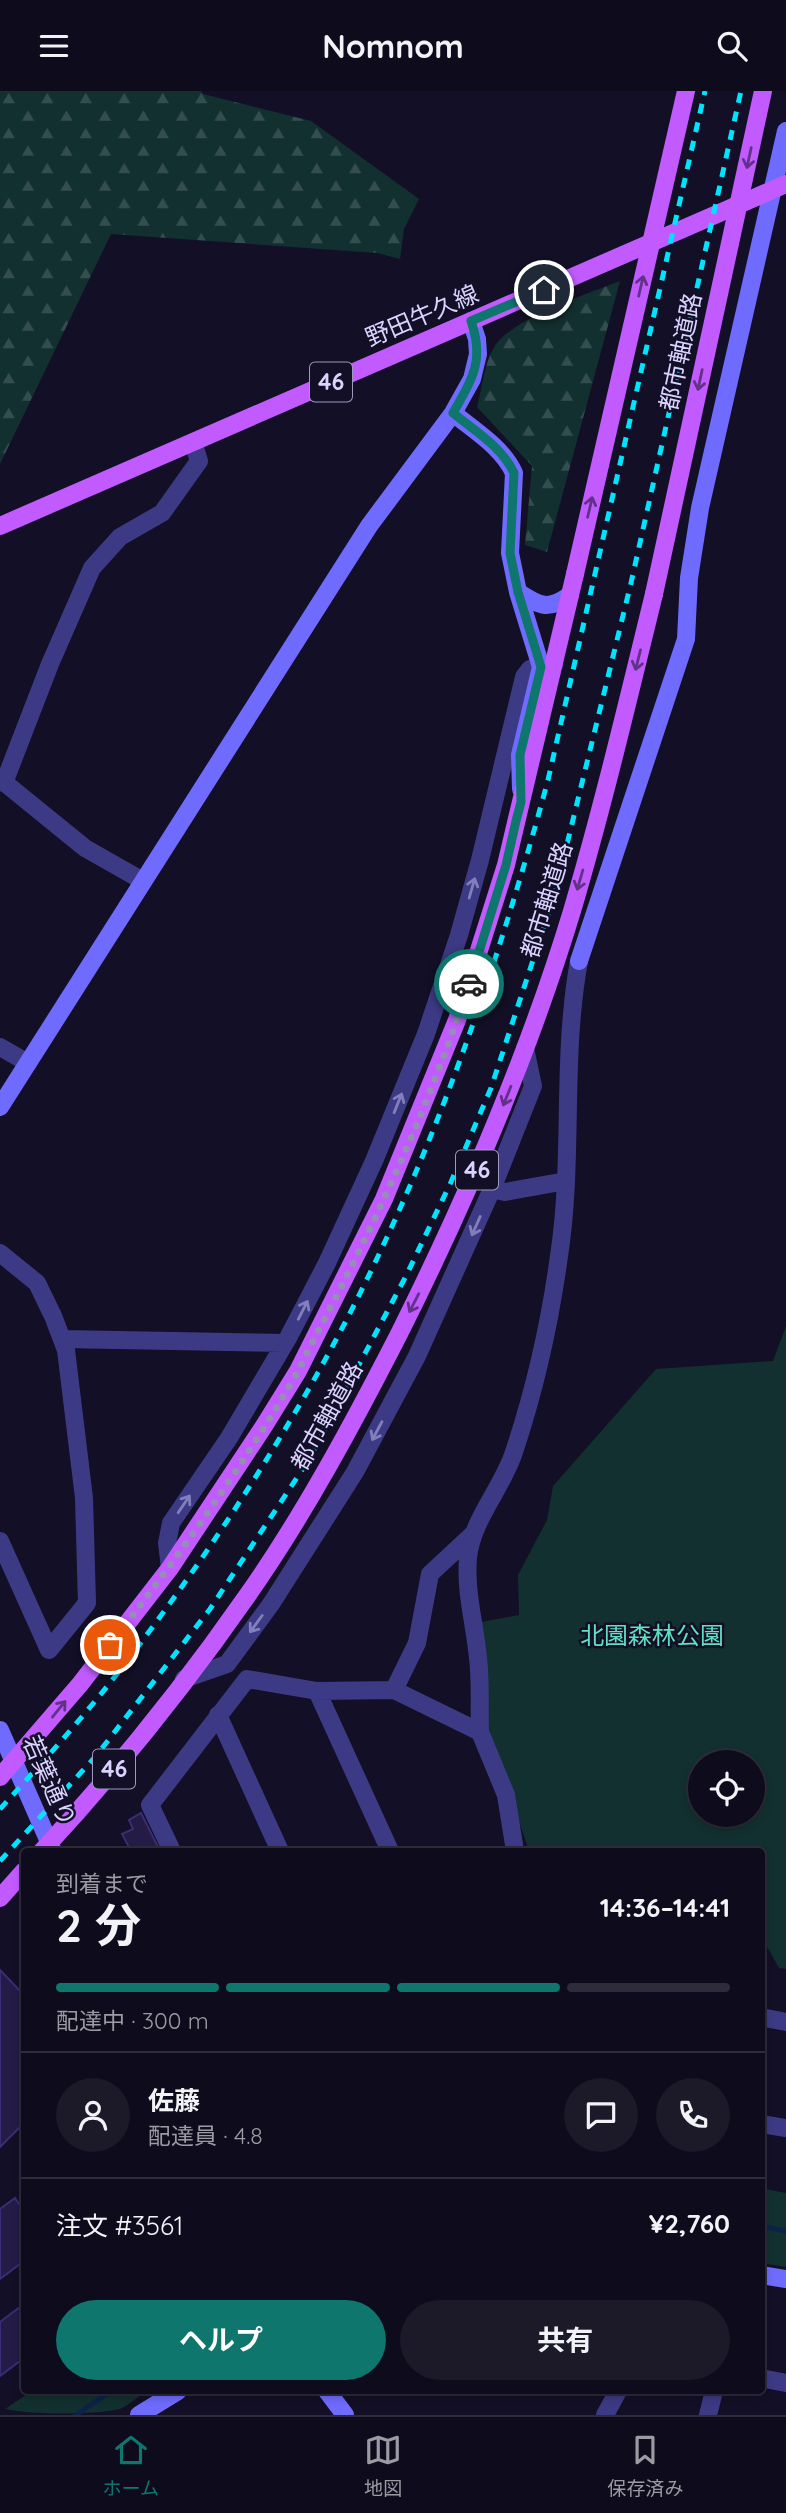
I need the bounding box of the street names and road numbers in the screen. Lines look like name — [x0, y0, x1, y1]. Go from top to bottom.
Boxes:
street label: 野田牛久線 — [361, 278, 483, 352]
street label: 都市軸道路 — [653, 290, 707, 414]
road number: 46 — [310, 363, 352, 401]
street label: 都市軸道路 — [514, 838, 578, 961]
road number: 46 — [456, 1151, 498, 1189]
street label: 都市軸道路 — [284, 1356, 368, 1475]
street label: 若葉通り — [17, 1731, 83, 1831]
road number: 46 — [93, 1749, 135, 1789]

